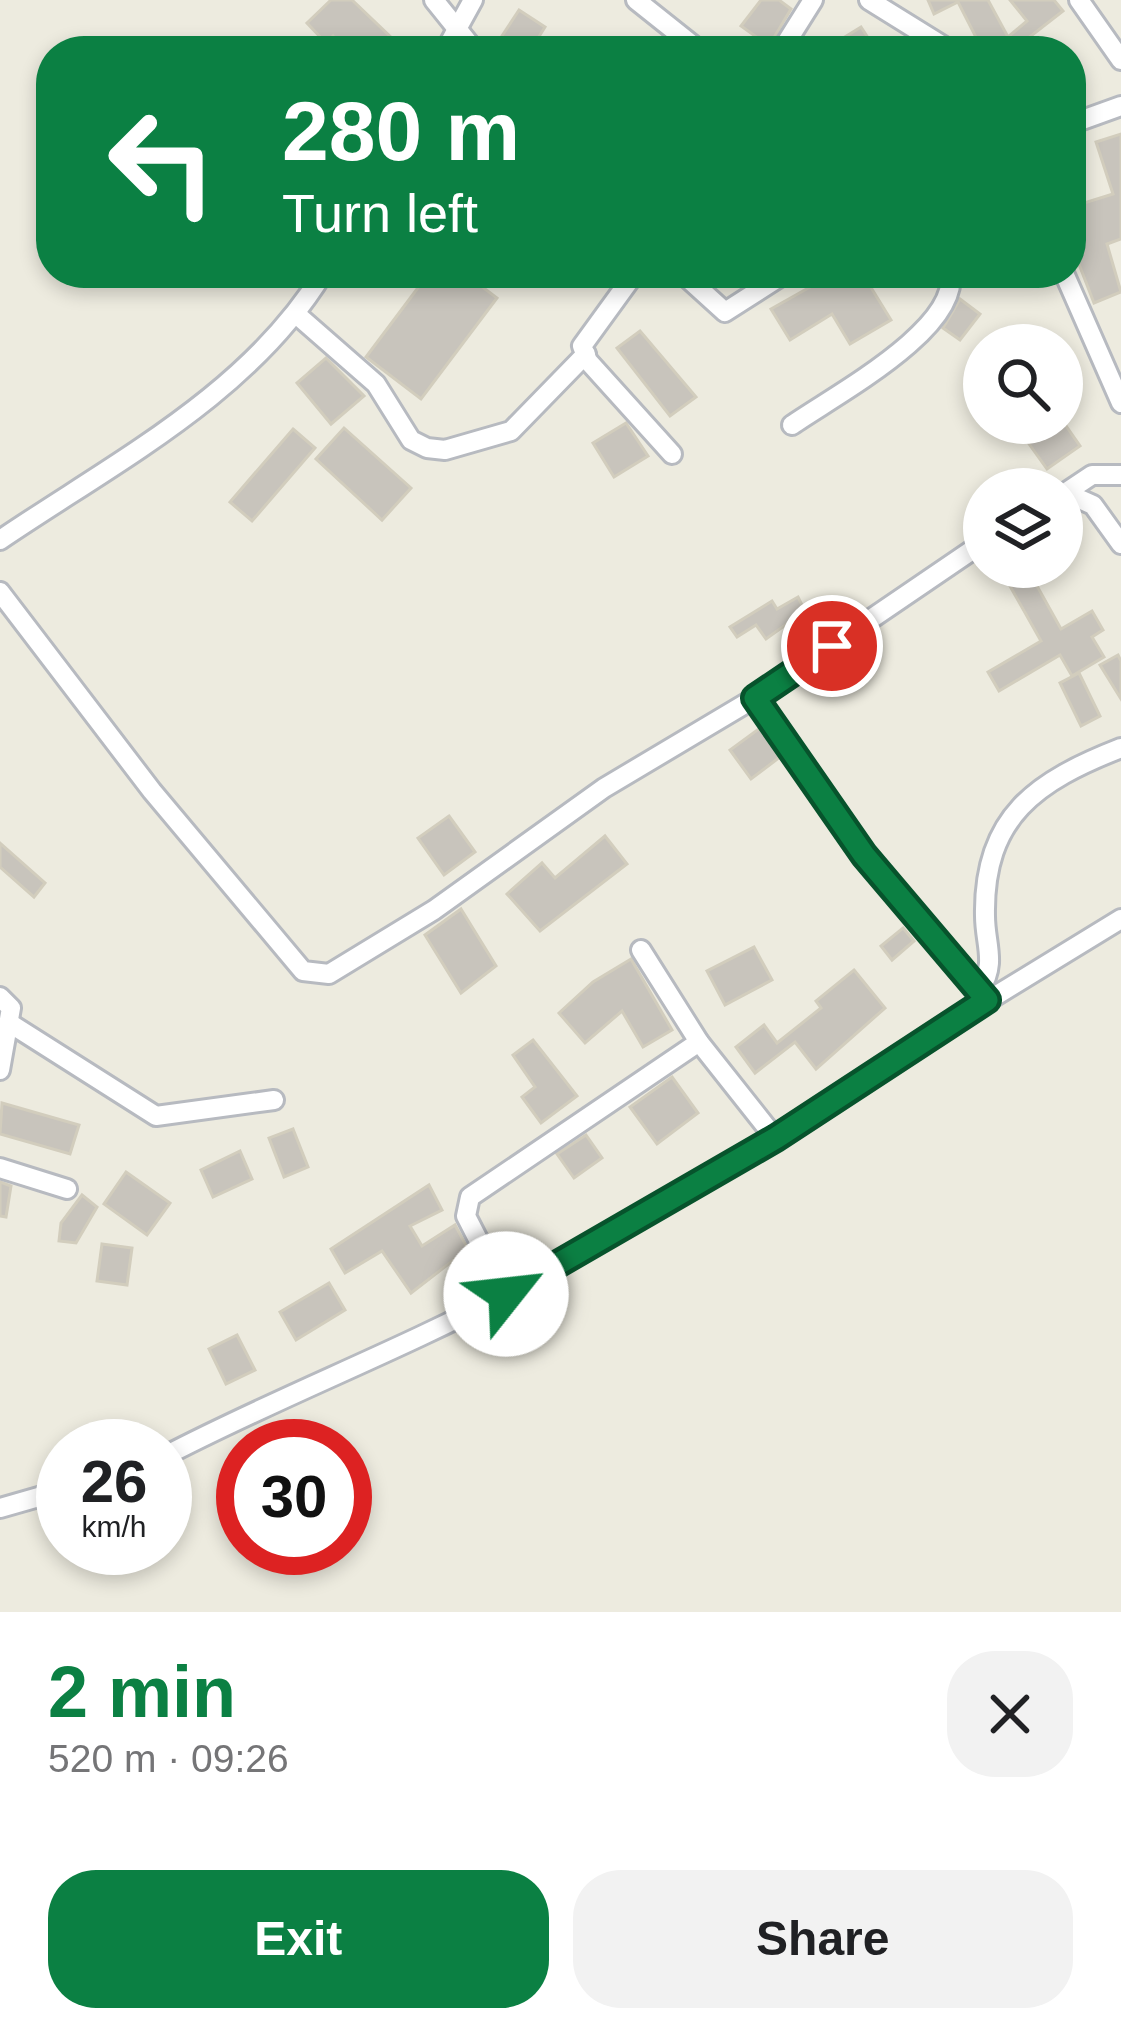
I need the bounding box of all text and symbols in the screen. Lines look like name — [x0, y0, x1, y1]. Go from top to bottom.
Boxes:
icon: left — [84, 84, 240, 240]
text: 280 m — [282, 84, 520, 178]
text: Turn left — [282, 183, 478, 243]
map controls — [963, 324, 1083, 588]
button: search — [963, 324, 1083, 444]
button: layers — [963, 468, 1083, 588]
pin — [781, 595, 883, 697]
icon: arrive — [799, 613, 865, 679]
position arrow — [443, 1231, 569, 1357]
speed limit sign: 30 — [216, 1419, 372, 1575]
text: 26 — [81, 1448, 147, 1515]
text: km/h — [81, 1510, 147, 1543]
button: close — [947, 1651, 1073, 1777]
text: 2 min — [48, 1652, 236, 1732]
text: 520 m · 09:26 — [48, 1737, 289, 1780]
button: Exit — [48, 1870, 549, 2008]
button: Share — [573, 1870, 1073, 2008]

